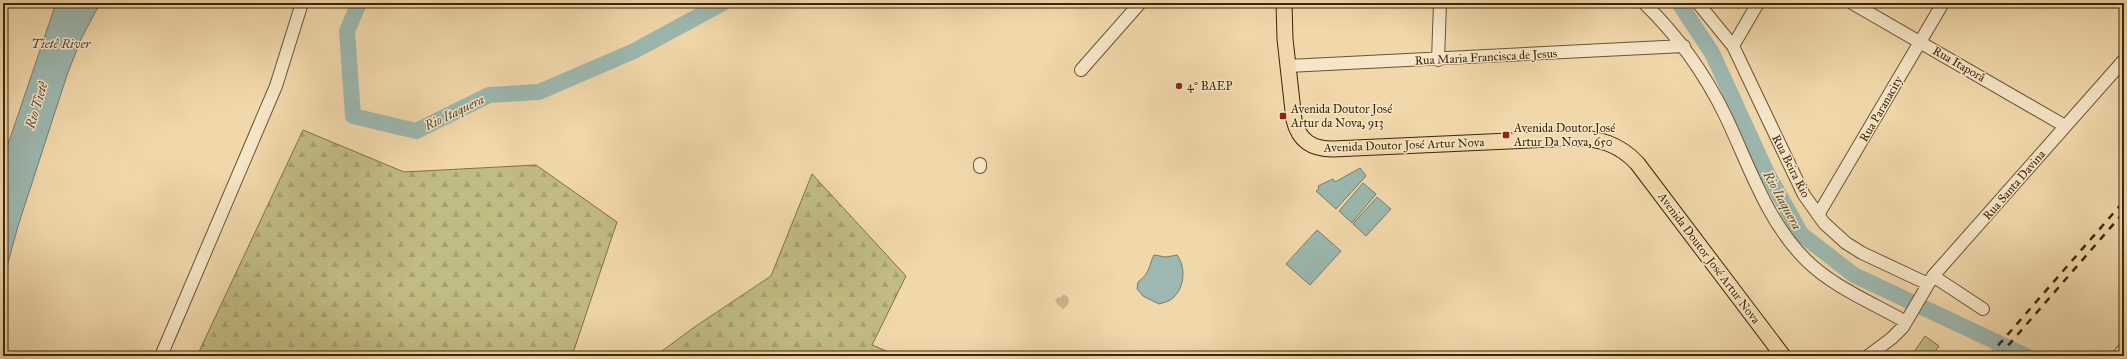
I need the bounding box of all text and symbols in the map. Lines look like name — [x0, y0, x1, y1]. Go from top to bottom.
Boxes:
water label: Tietê River — [31, 36, 91, 52]
street label: Rua Itaporâ — [1930, 43, 1989, 85]
street label: Rua Maria Francisca de Jesus — [1414, 46, 1558, 69]
street label: Rua Paranacity — [1857, 73, 1906, 144]
water label: Rio Tietê — [22, 79, 52, 131]
place label: 4º BAEP — [1187, 79, 1232, 93]
marker: 4º BAEP — [1174, 81, 1184, 91]
water label: Rio Itaquera — [421, 92, 487, 135]
place label: Avenida Doutor José Artur da Nova, 913 — [1290, 102, 1392, 130]
marker: Avenida Doutor José Artur da Nova, 913 — [1278, 111, 1288, 121]
place label: Avenida Doutor José Artur Da Nova, 650 — [1513, 121, 1615, 149]
marker: Avenida Doutor José Artur Da Nova, 650 — [1501, 130, 1511, 140]
street label: Rua Beira Rio — [1769, 132, 1813, 200]
street label: Avenida Doutor José Artur Nova — [1322, 135, 1486, 156]
street label: Rua Santa Davina — [1980, 147, 2049, 223]
water label: Rio Itaquera — [1759, 168, 1805, 233]
street label: Avenida Doutor José Artur Nova — [1654, 189, 1764, 328]

